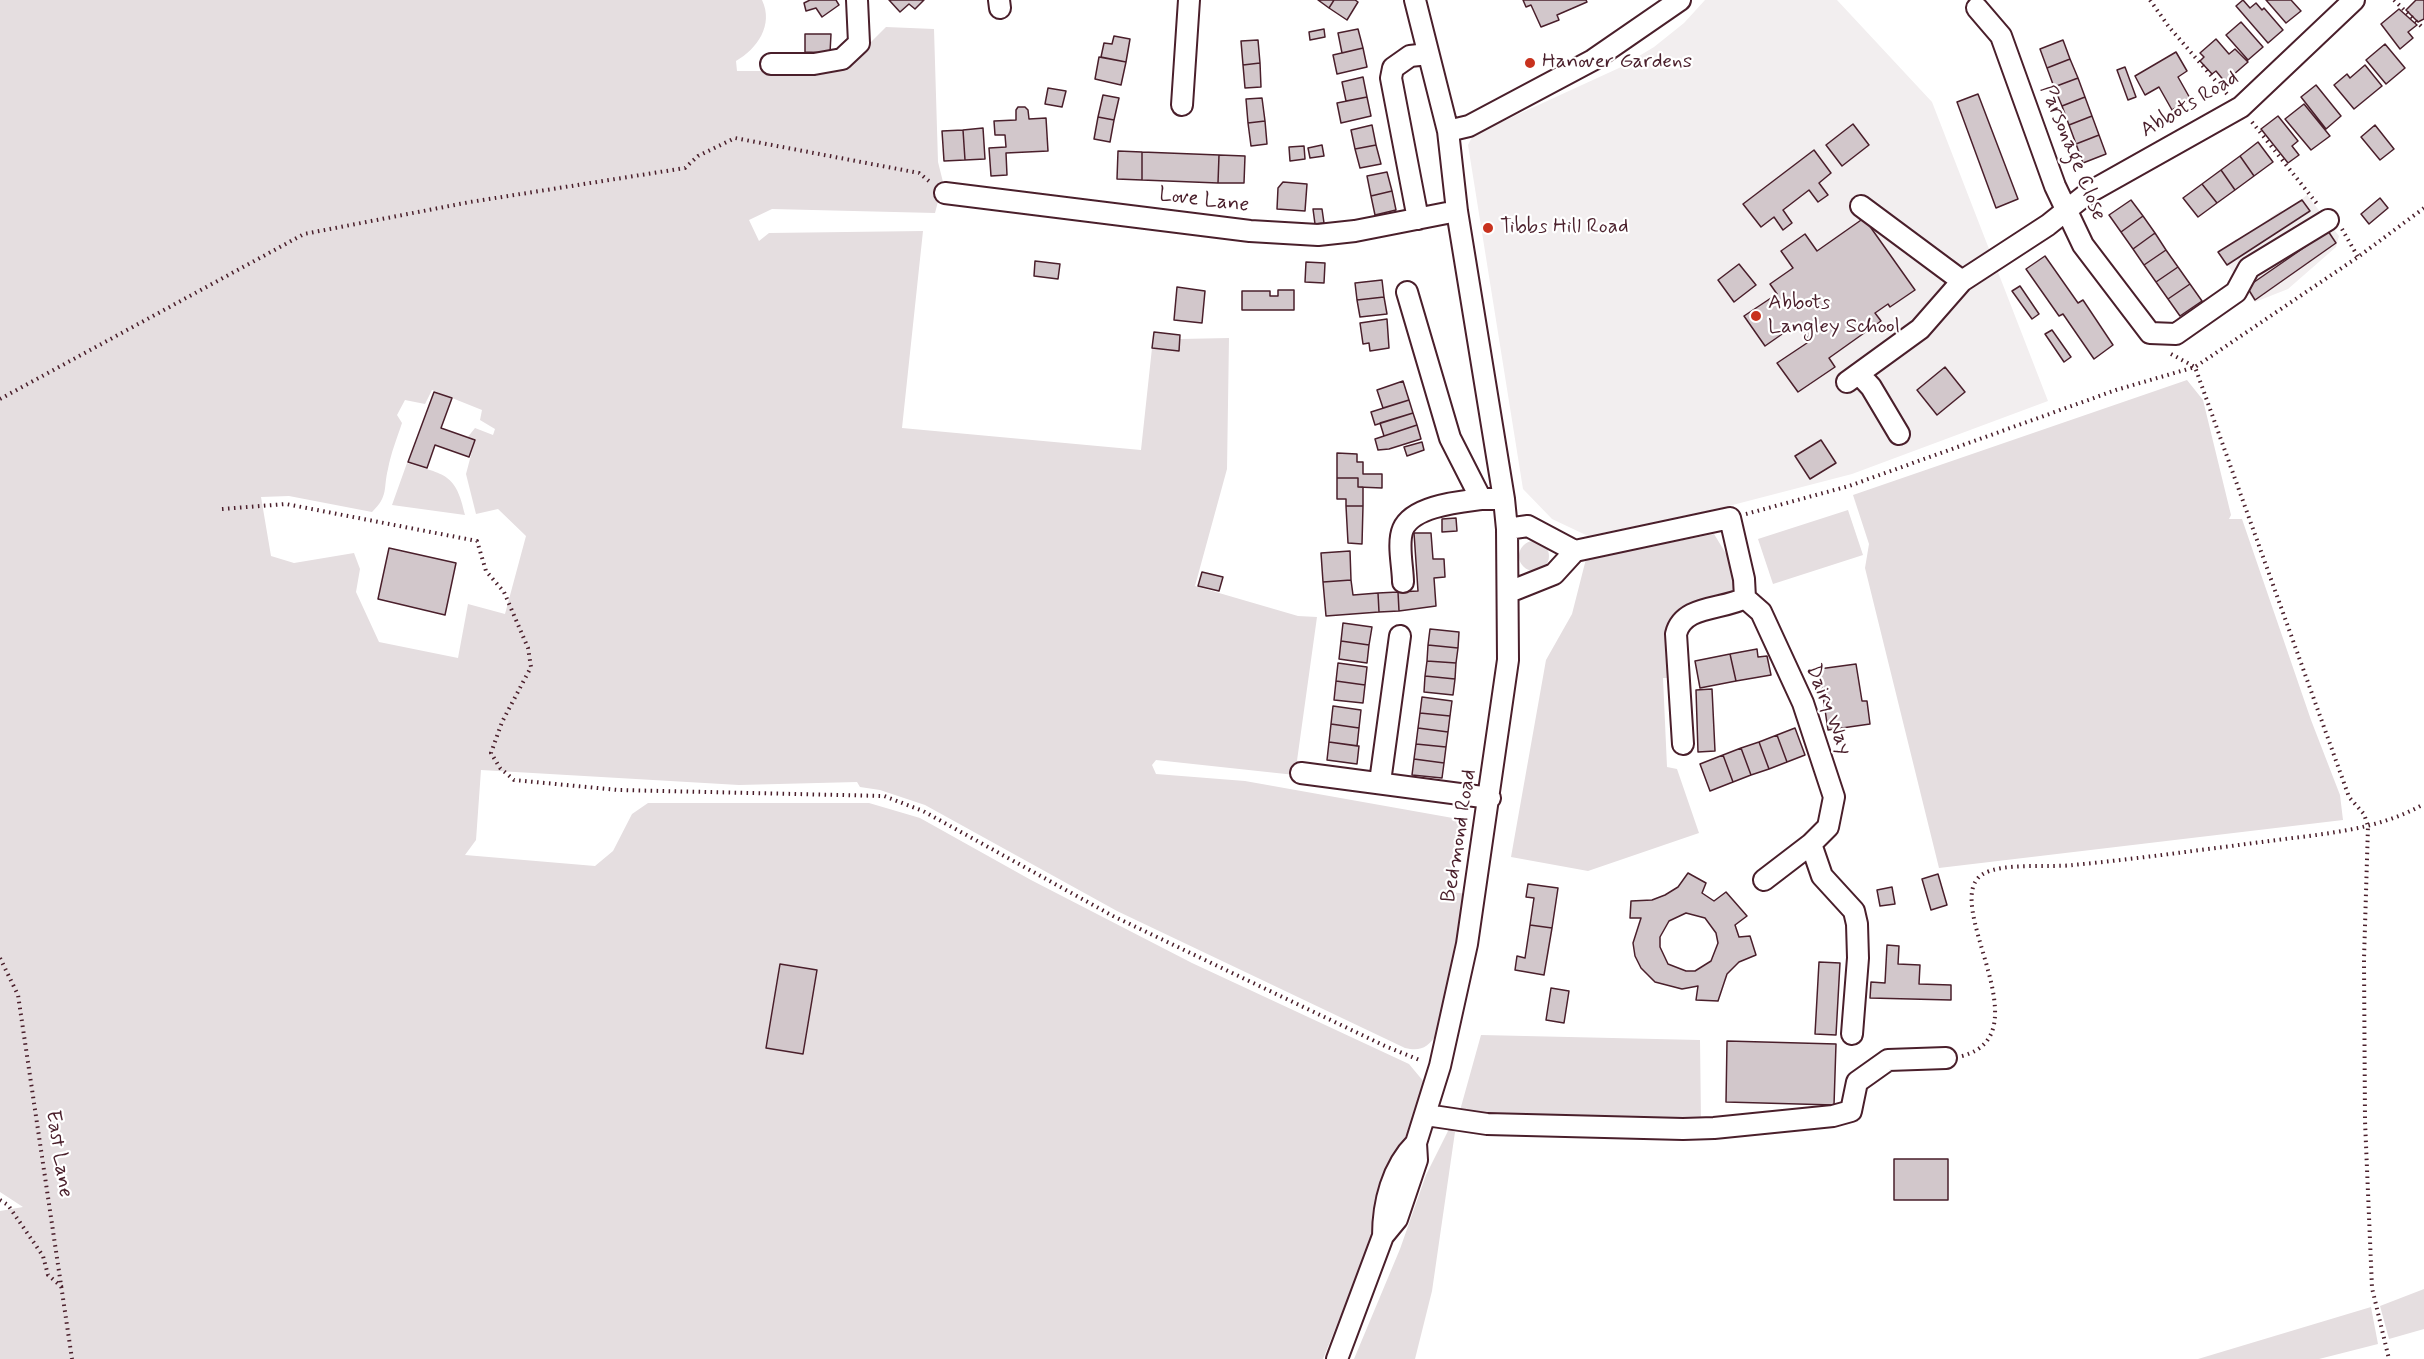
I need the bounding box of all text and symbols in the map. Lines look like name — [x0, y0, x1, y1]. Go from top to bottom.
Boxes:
place label: Hanover Gardens — [1542, 50, 1692, 76]
marker: Hanover Gardens — [1523, 56, 1537, 70]
street label: Abbots Road — [2136, 66, 2244, 144]
street label: Parsonage Close — [2033, 82, 2111, 224]
street label: Love Lane — [1158, 183, 1250, 219]
place label: Tibbs Hill Road — [1500, 215, 1629, 241]
marker: Tibbs Hill Road — [1481, 221, 1495, 235]
place label: Abbots Langley School — [1768, 291, 1900, 341]
marker: Abbots Langley School — [1749, 309, 1763, 323]
street label: Dairy Way — [1799, 661, 1857, 759]
street label: Bedmond Road — [1437, 768, 1483, 904]
street label: East Lane — [39, 1109, 77, 1199]

